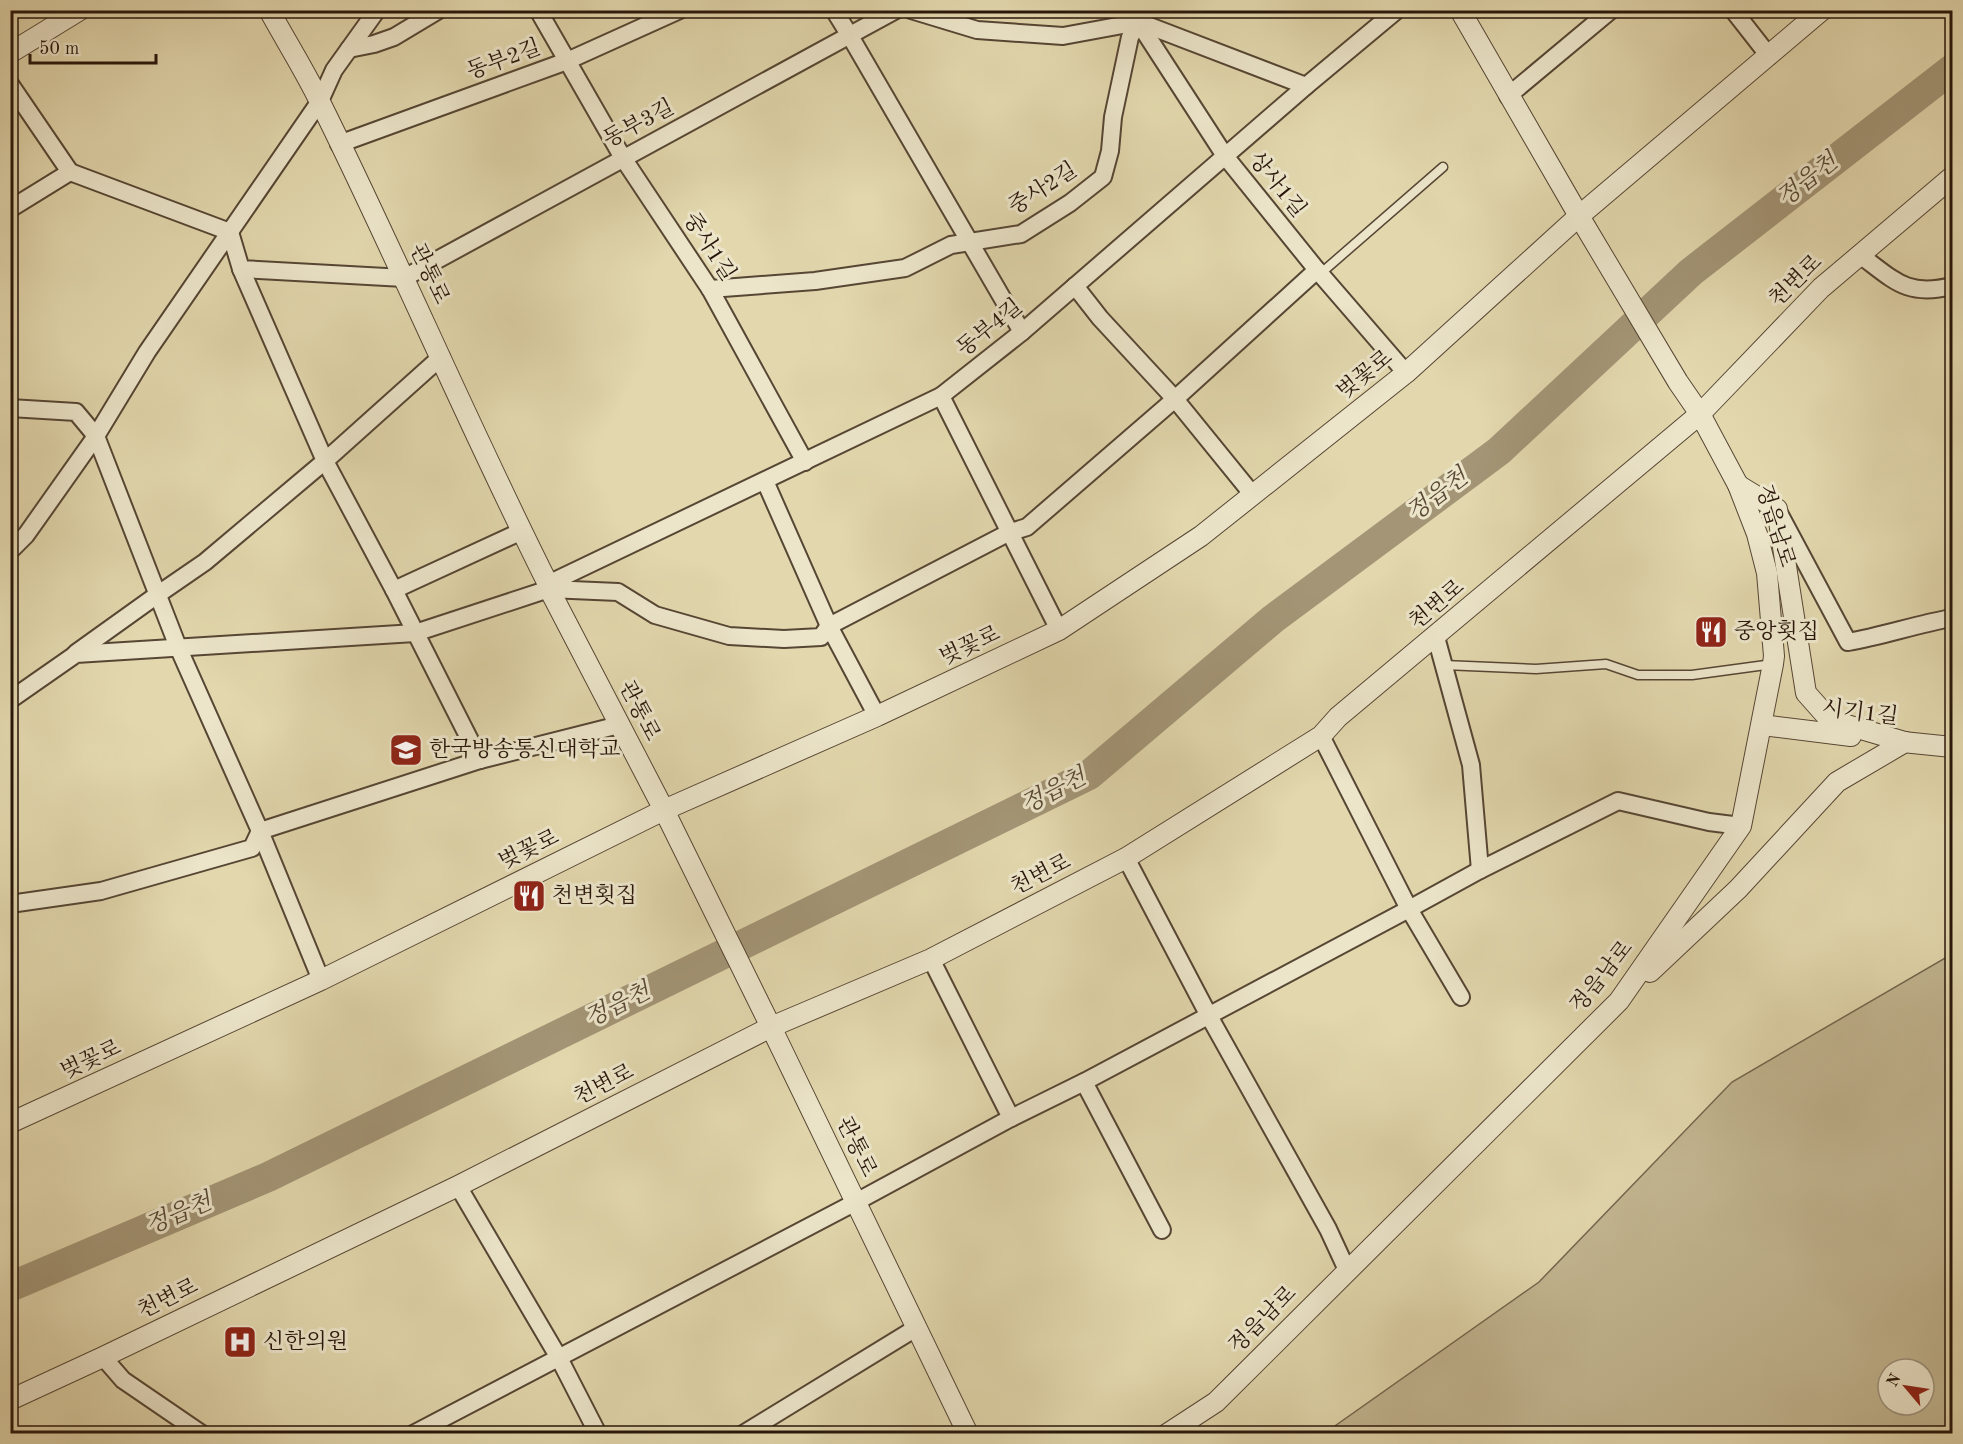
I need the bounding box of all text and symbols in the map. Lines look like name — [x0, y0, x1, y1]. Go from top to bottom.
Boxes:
scale bar — [30, 27, 156, 65]
street label: 동부2길 — [464, 36, 544, 83]
text: 50 m — [39, 40, 79, 58]
street label: 동부3길 — [600, 95, 678, 152]
water label: 정읍천 — [1771, 147, 1844, 212]
street label: 상사1길 — [1244, 148, 1310, 222]
street label: 중사2길 — [1004, 158, 1081, 219]
street label: 중사1길 — [679, 208, 740, 285]
street label: 관통로 — [406, 240, 453, 308]
street label: 천변로 — [1765, 250, 1827, 311]
street label: 동부4길 — [953, 295, 1027, 361]
street label: 벚꽃로 — [1333, 346, 1397, 404]
water label: 정읍천 — [1401, 462, 1474, 527]
street label: 정읍남로 — [1752, 482, 1799, 570]
street label: 천변로 — [1405, 575, 1468, 634]
restaurant icon: 중앙횟집 — [1693, 614, 1729, 650]
place label: 중앙횟집 — [1734, 619, 1819, 643]
street label: 벚꽃로 — [936, 622, 1004, 669]
street label: 관통로 — [615, 677, 664, 744]
street label: 시기1길 — [1821, 696, 1899, 729]
school or university icon: 한국방송통신대학교 — [388, 732, 424, 768]
place label: 한국방송통신대학교 — [429, 737, 620, 761]
water label: 정읍천 — [1016, 762, 1092, 818]
street label: 벚꽃로 — [495, 825, 562, 874]
street label: 천변로 — [1007, 850, 1074, 899]
restaurant icon: 천변횟집 — [511, 878, 547, 914]
place label: 천변횟집 — [552, 883, 637, 907]
street label: 정읍남로 — [1566, 936, 1637, 1017]
water label: 정읍천 — [580, 976, 656, 1032]
street label: 벚꽃로 — [57, 1036, 125, 1083]
street label: 천변로 — [570, 1060, 637, 1109]
street label: 관통로 — [832, 1113, 881, 1180]
water label: 정읍천 — [141, 1187, 217, 1240]
street label: 천변로 — [134, 1274, 201, 1323]
street label: 정읍남로 — [1224, 1281, 1301, 1358]
hospital icon: 신한의원 — [222, 1324, 258, 1360]
place label: 신한의원 — [263, 1330, 348, 1353]
north arrow — [1876, 1357, 1936, 1417]
text: N — [1885, 1371, 1905, 1390]

